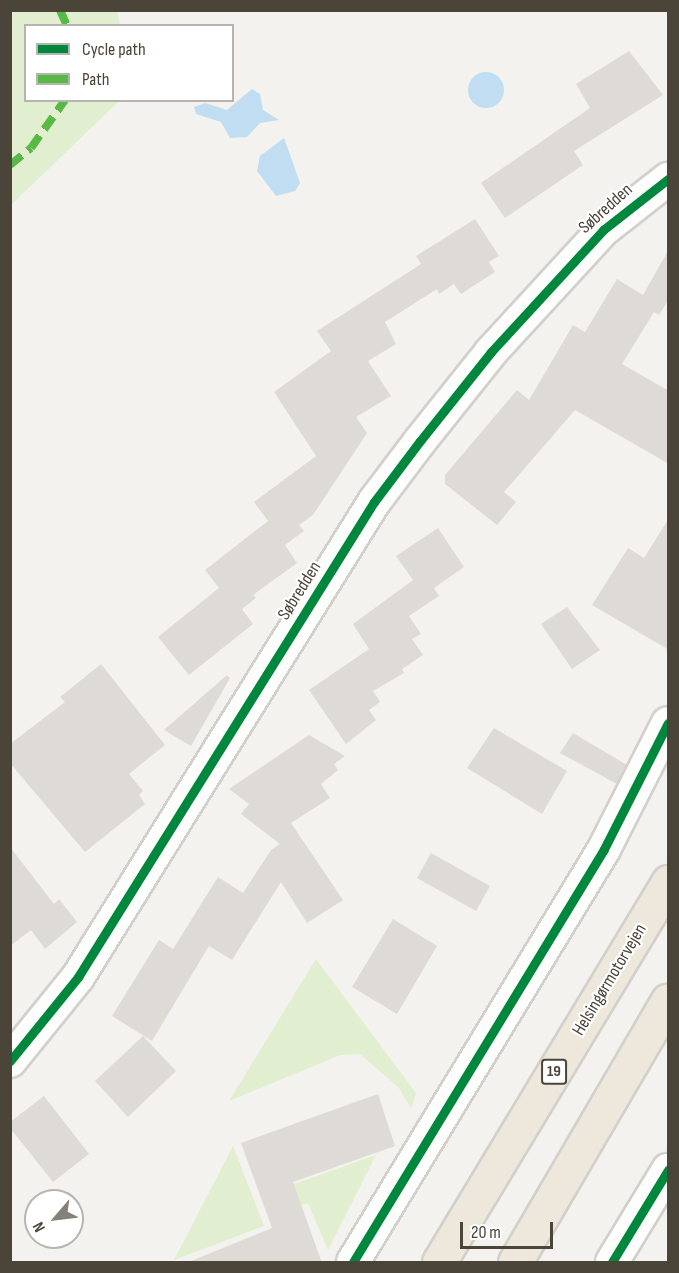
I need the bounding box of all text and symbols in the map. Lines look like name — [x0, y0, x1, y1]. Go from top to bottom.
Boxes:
legend — [24, 24, 234, 102]
text: Cycle path — [82, 39, 146, 60]
text: Path — [82, 69, 110, 90]
street label: Søbredden — [575, 179, 637, 239]
street label: Søbredden — [274, 558, 326, 624]
street label: Helsingørmotorvejen — [568, 920, 652, 1040]
road number: 19 — [540, 1059, 568, 1085]
north arrow — [24, 1189, 84, 1249]
scale bar — [463, 1210, 556, 1248]
text: N — [29, 1219, 50, 1235]
text: 20 m — [471, 1222, 501, 1243]

